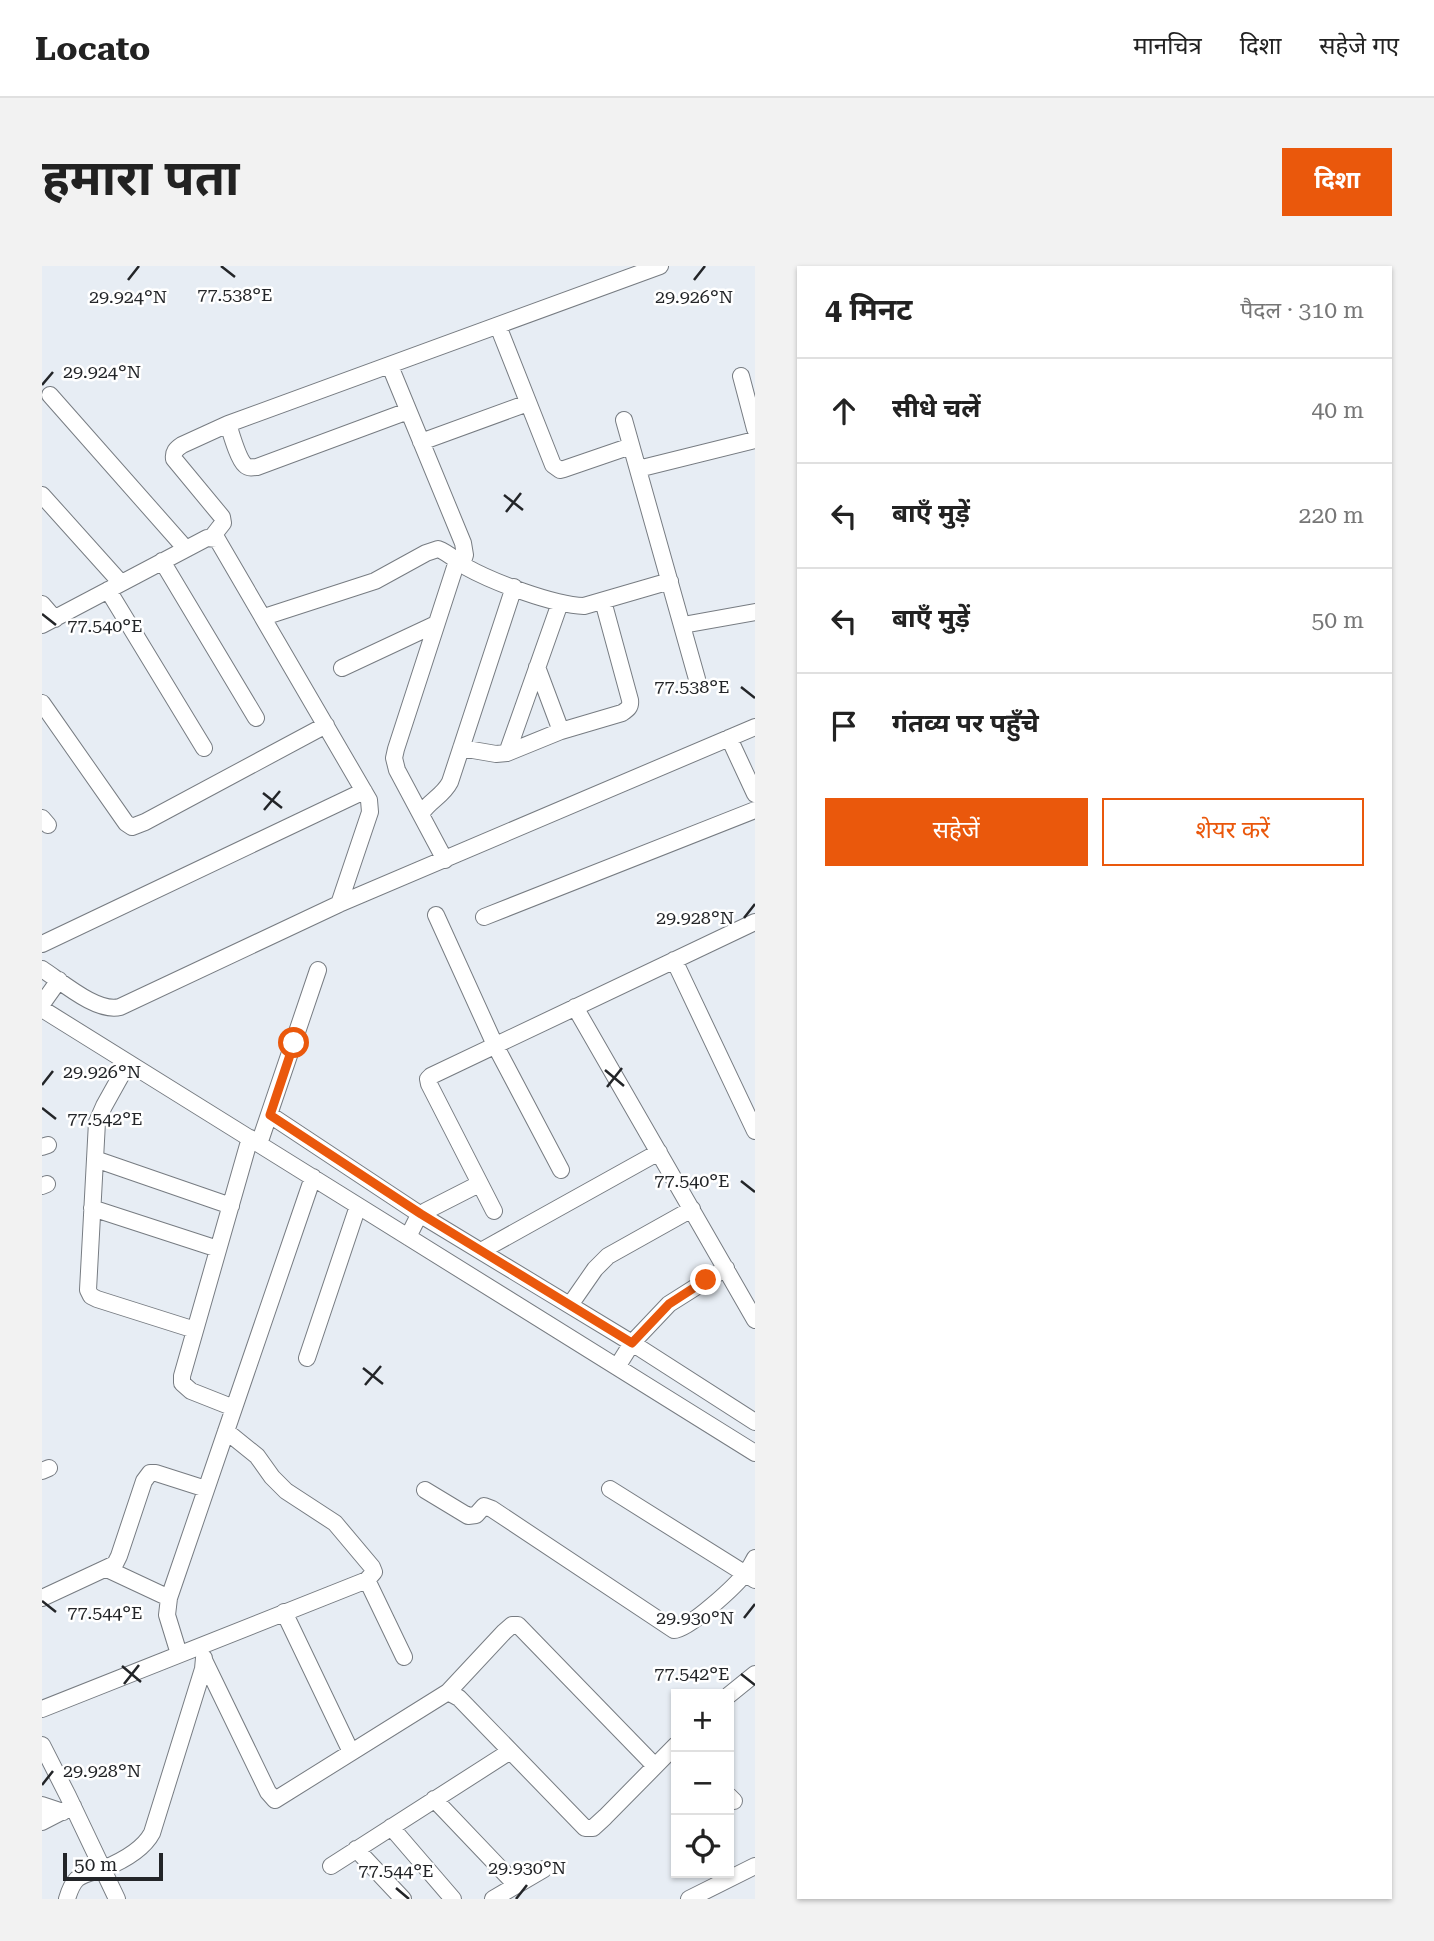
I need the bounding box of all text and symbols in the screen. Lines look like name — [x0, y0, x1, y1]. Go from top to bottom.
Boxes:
text: Locato — [35, 29, 150, 68]
text: मानचित्र — [1133, 32, 1202, 60]
text: दिशा — [1240, 32, 1281, 60]
text: सहेजे गए — [1319, 32, 1399, 60]
button: दिशा — [1282, 148, 1392, 216]
text: हमारा पता — [42, 150, 239, 207]
text: 77.538°E — [197, 284, 273, 305]
text: 29.924°N — [89, 286, 167, 307]
text: 29.926°N — [655, 286, 733, 307]
text: 4 मिनट — [825, 292, 912, 327]
text: पैदल · 310 m — [1240, 297, 1364, 324]
text: 29.924°N — [63, 361, 141, 382]
icon: ahead — [825, 392, 863, 430]
text: सीधे चलें — [892, 393, 981, 423]
text: 40 m — [1311, 397, 1364, 424]
icon: left — [825, 497, 863, 535]
text: बाएँ मुड़ें — [892, 498, 970, 528]
text: 220 m — [1299, 502, 1364, 529]
icon: left — [825, 602, 863, 640]
text: बाएँ मुड़ें — [892, 603, 970, 633]
text: 50 m — [1311, 607, 1364, 634]
text: 77.540°E — [67, 615, 143, 636]
text: 77.538°E — [654, 676, 730, 697]
icon: arrive — [825, 707, 863, 745]
text: गंतव्य पर पहुँचे — [892, 708, 1039, 738]
button: सहेजें — [825, 798, 1088, 866]
button: शेयर करें — [1102, 798, 1364, 866]
text: 29.928°N — [656, 907, 734, 928]
route start — [278, 1027, 309, 1058]
text: 29.926°N — [63, 1061, 141, 1082]
text: 77.542°E — [67, 1108, 143, 1129]
text: 77.540°E — [654, 1170, 730, 1191]
route end — [690, 1264, 721, 1295]
text: 77.544°E — [67, 1602, 143, 1623]
text: 29.930°N — [656, 1607, 734, 1628]
text: 77.542°E — [654, 1663, 730, 1684]
map controls — [671, 1689, 734, 1878]
button: + — [671, 1689, 734, 1752]
button: − — [671, 1752, 734, 1815]
text: 29.928°N — [63, 1760, 141, 1781]
button: locate — [671, 1815, 734, 1878]
scale bar — [63, 1850, 163, 1882]
text: 50 m — [74, 1853, 117, 1876]
text: 29.930°N — [488, 1857, 566, 1878]
text: 77.544°E — [358, 1860, 434, 1881]

